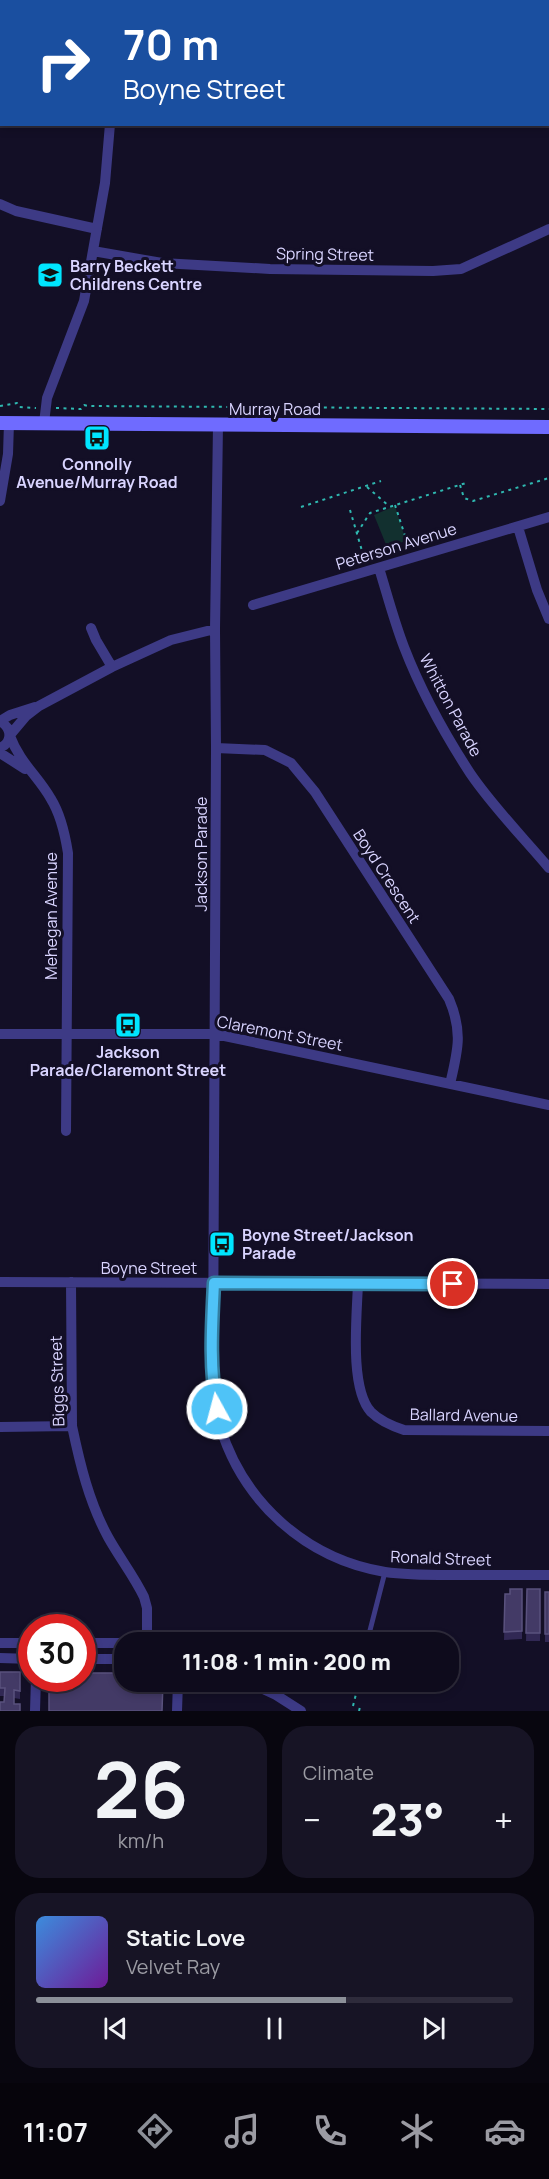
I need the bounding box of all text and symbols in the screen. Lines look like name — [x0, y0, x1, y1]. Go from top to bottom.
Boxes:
text: 70 m — [123, 15, 219, 73]
icon: right — [24, 24, 102, 102]
text: Boyne Street — [123, 70, 286, 107]
street label: Spring Street — [276, 242, 374, 266]
place label: Barry Beckett Childrens Centre — [70, 255, 203, 295]
school or university icon: Barry Beckett Childrens Centre — [35, 260, 65, 290]
street label: Murray Road — [229, 398, 321, 420]
bus stop icon: Connolly Avenue/Murray Road — [82, 423, 112, 453]
place label: Connolly Avenue/Murray Road — [16, 453, 178, 493]
street label: Peterson Avenue — [333, 517, 459, 575]
street label: Whitton Parade — [415, 650, 487, 760]
street label: Jackson Parade — [190, 797, 212, 911]
street label: Boyd Crescent — [348, 825, 426, 927]
street label: Mehegan Avenue — [40, 852, 62, 980]
bus stop icon: Jackson Parade/Claremont Street — [113, 1010, 143, 1040]
street label: Claremont Street — [215, 1010, 345, 1056]
place label: Jackson Parade/Claremont Street — [30, 1041, 226, 1081]
place label: Boyne Street/Jackson Parade — [242, 1224, 414, 1264]
bus stop icon: Boyne Street/Jackson Parade — [207, 1229, 237, 1259]
street label: Boyne Street — [101, 1257, 197, 1279]
pin — [427, 1258, 478, 1309]
icon: arrive — [436, 1267, 469, 1300]
street label: Biggs Street — [44, 1335, 70, 1427]
position arrow — [185, 1377, 249, 1441]
street label: Ballard Avenue — [410, 1403, 518, 1427]
street label: Ronald Street — [390, 1545, 492, 1571]
speed limit sign: 30 — [18, 1614, 96, 1692]
text: 11:08 · 1 min · 200 m — [182, 1647, 391, 1677]
text: 26 — [94, 1735, 188, 1841]
text: Climate — [303, 1759, 374, 1786]
text: 23° — [370, 1788, 444, 1850]
text: − — [303, 1797, 321, 1842]
text: + — [494, 1797, 513, 1842]
text: km/h — [118, 1827, 164, 1854]
text: Static Love — [126, 1923, 245, 1953]
text: Velvet Ray — [126, 1953, 220, 1980]
icon: previous — [99, 2012, 132, 2045]
icon: pause — [258, 2012, 291, 2045]
icon: next — [417, 2012, 450, 2045]
icon: directions — [134, 2110, 176, 2152]
icon: music — [221, 2110, 263, 2152]
icon: phone — [309, 2110, 351, 2152]
icon: climate — [396, 2110, 438, 2152]
icon: car — [484, 2110, 526, 2152]
text: 11:07 — [23, 2113, 88, 2150]

